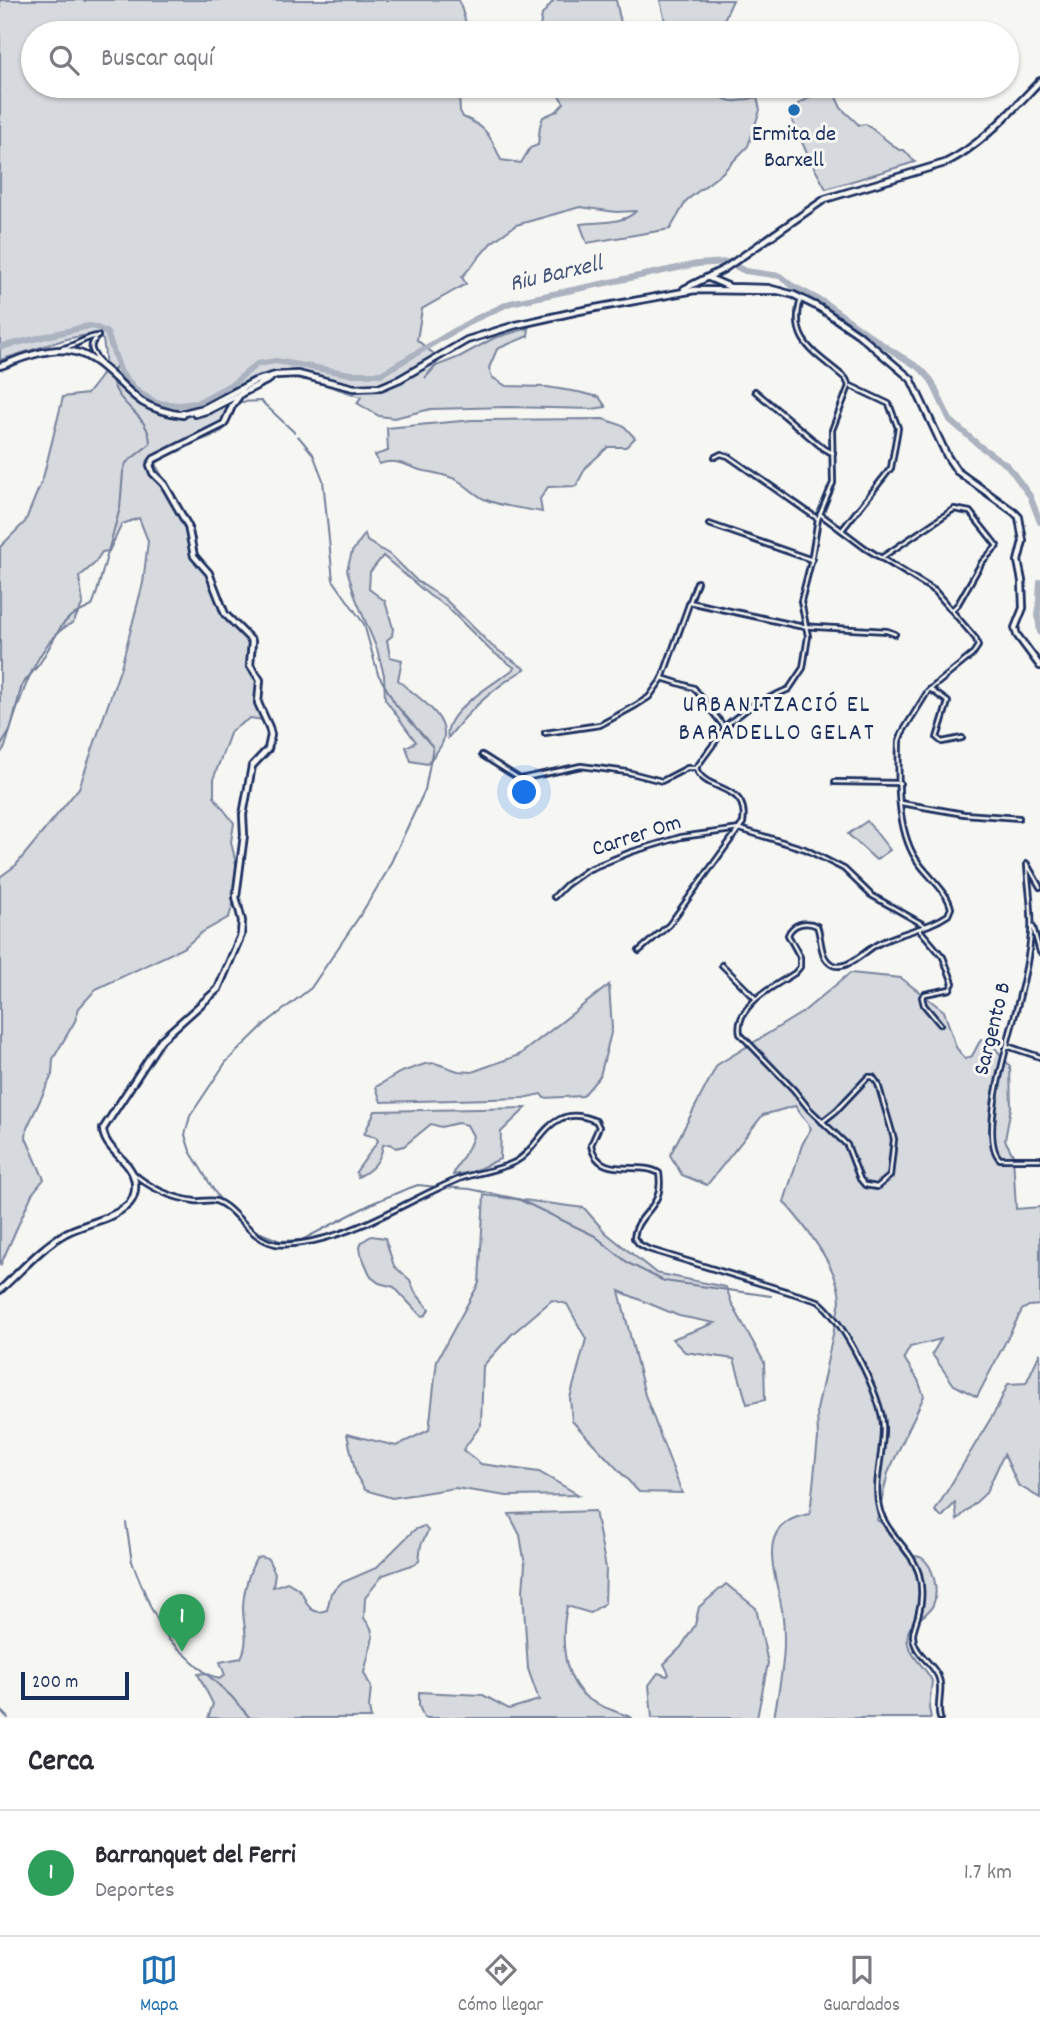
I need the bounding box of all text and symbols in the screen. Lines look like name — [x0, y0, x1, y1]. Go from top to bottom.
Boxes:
search box — [21, 21, 1019, 98]
icon: search — [45, 41, 83, 79]
text: Buscar aquí — [101, 41, 213, 78]
marker: Ermita de Barxell — [786, 102, 802, 118]
place label: Ermita de Barxell — [752, 119, 836, 178]
water label: Riu Barxell — [506, 247, 608, 302]
district label: URBANITZACIÓ EL BARADELLO GELAT — [679, 689, 876, 751]
your location — [507, 775, 541, 809]
street label: Carrer Om — [588, 807, 686, 867]
street label: Sargento B — [966, 979, 1022, 1079]
pin: 1 — [159, 1594, 205, 1652]
scale bar — [21, 1669, 130, 1701]
text: 200 m — [32, 1670, 78, 1697]
text: Cerca — [28, 1742, 93, 1785]
text: Barranquet del Ferri — [95, 1838, 296, 1875]
text: 1 — [48, 1857, 54, 1890]
text: 1.7 km — [964, 1857, 1012, 1890]
text: Deportes — [95, 1875, 175, 1908]
tab: Mapa — [140, 1951, 178, 2020]
tab: Cómo llegar — [458, 1951, 543, 2020]
tab: Guardados — [823, 1951, 900, 2020]

